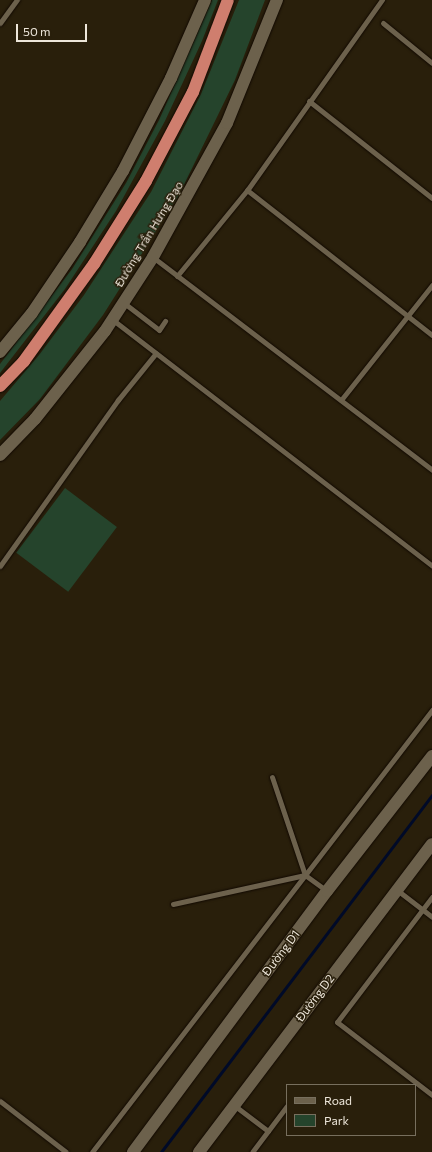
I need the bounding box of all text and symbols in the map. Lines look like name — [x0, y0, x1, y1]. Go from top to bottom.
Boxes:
scale bar — [18, 16, 89, 42]
text: 50 m — [23, 24, 51, 38]
street label: Đường Trần Hưng Đạo — [112, 178, 186, 290]
street label: Đường D1 — [259, 927, 303, 979]
street label: Đường D2 — [293, 972, 337, 1024]
legend — [286, 1084, 416, 1136]
text: Road — [324, 1093, 352, 1107]
text: Park — [324, 1113, 349, 1127]

